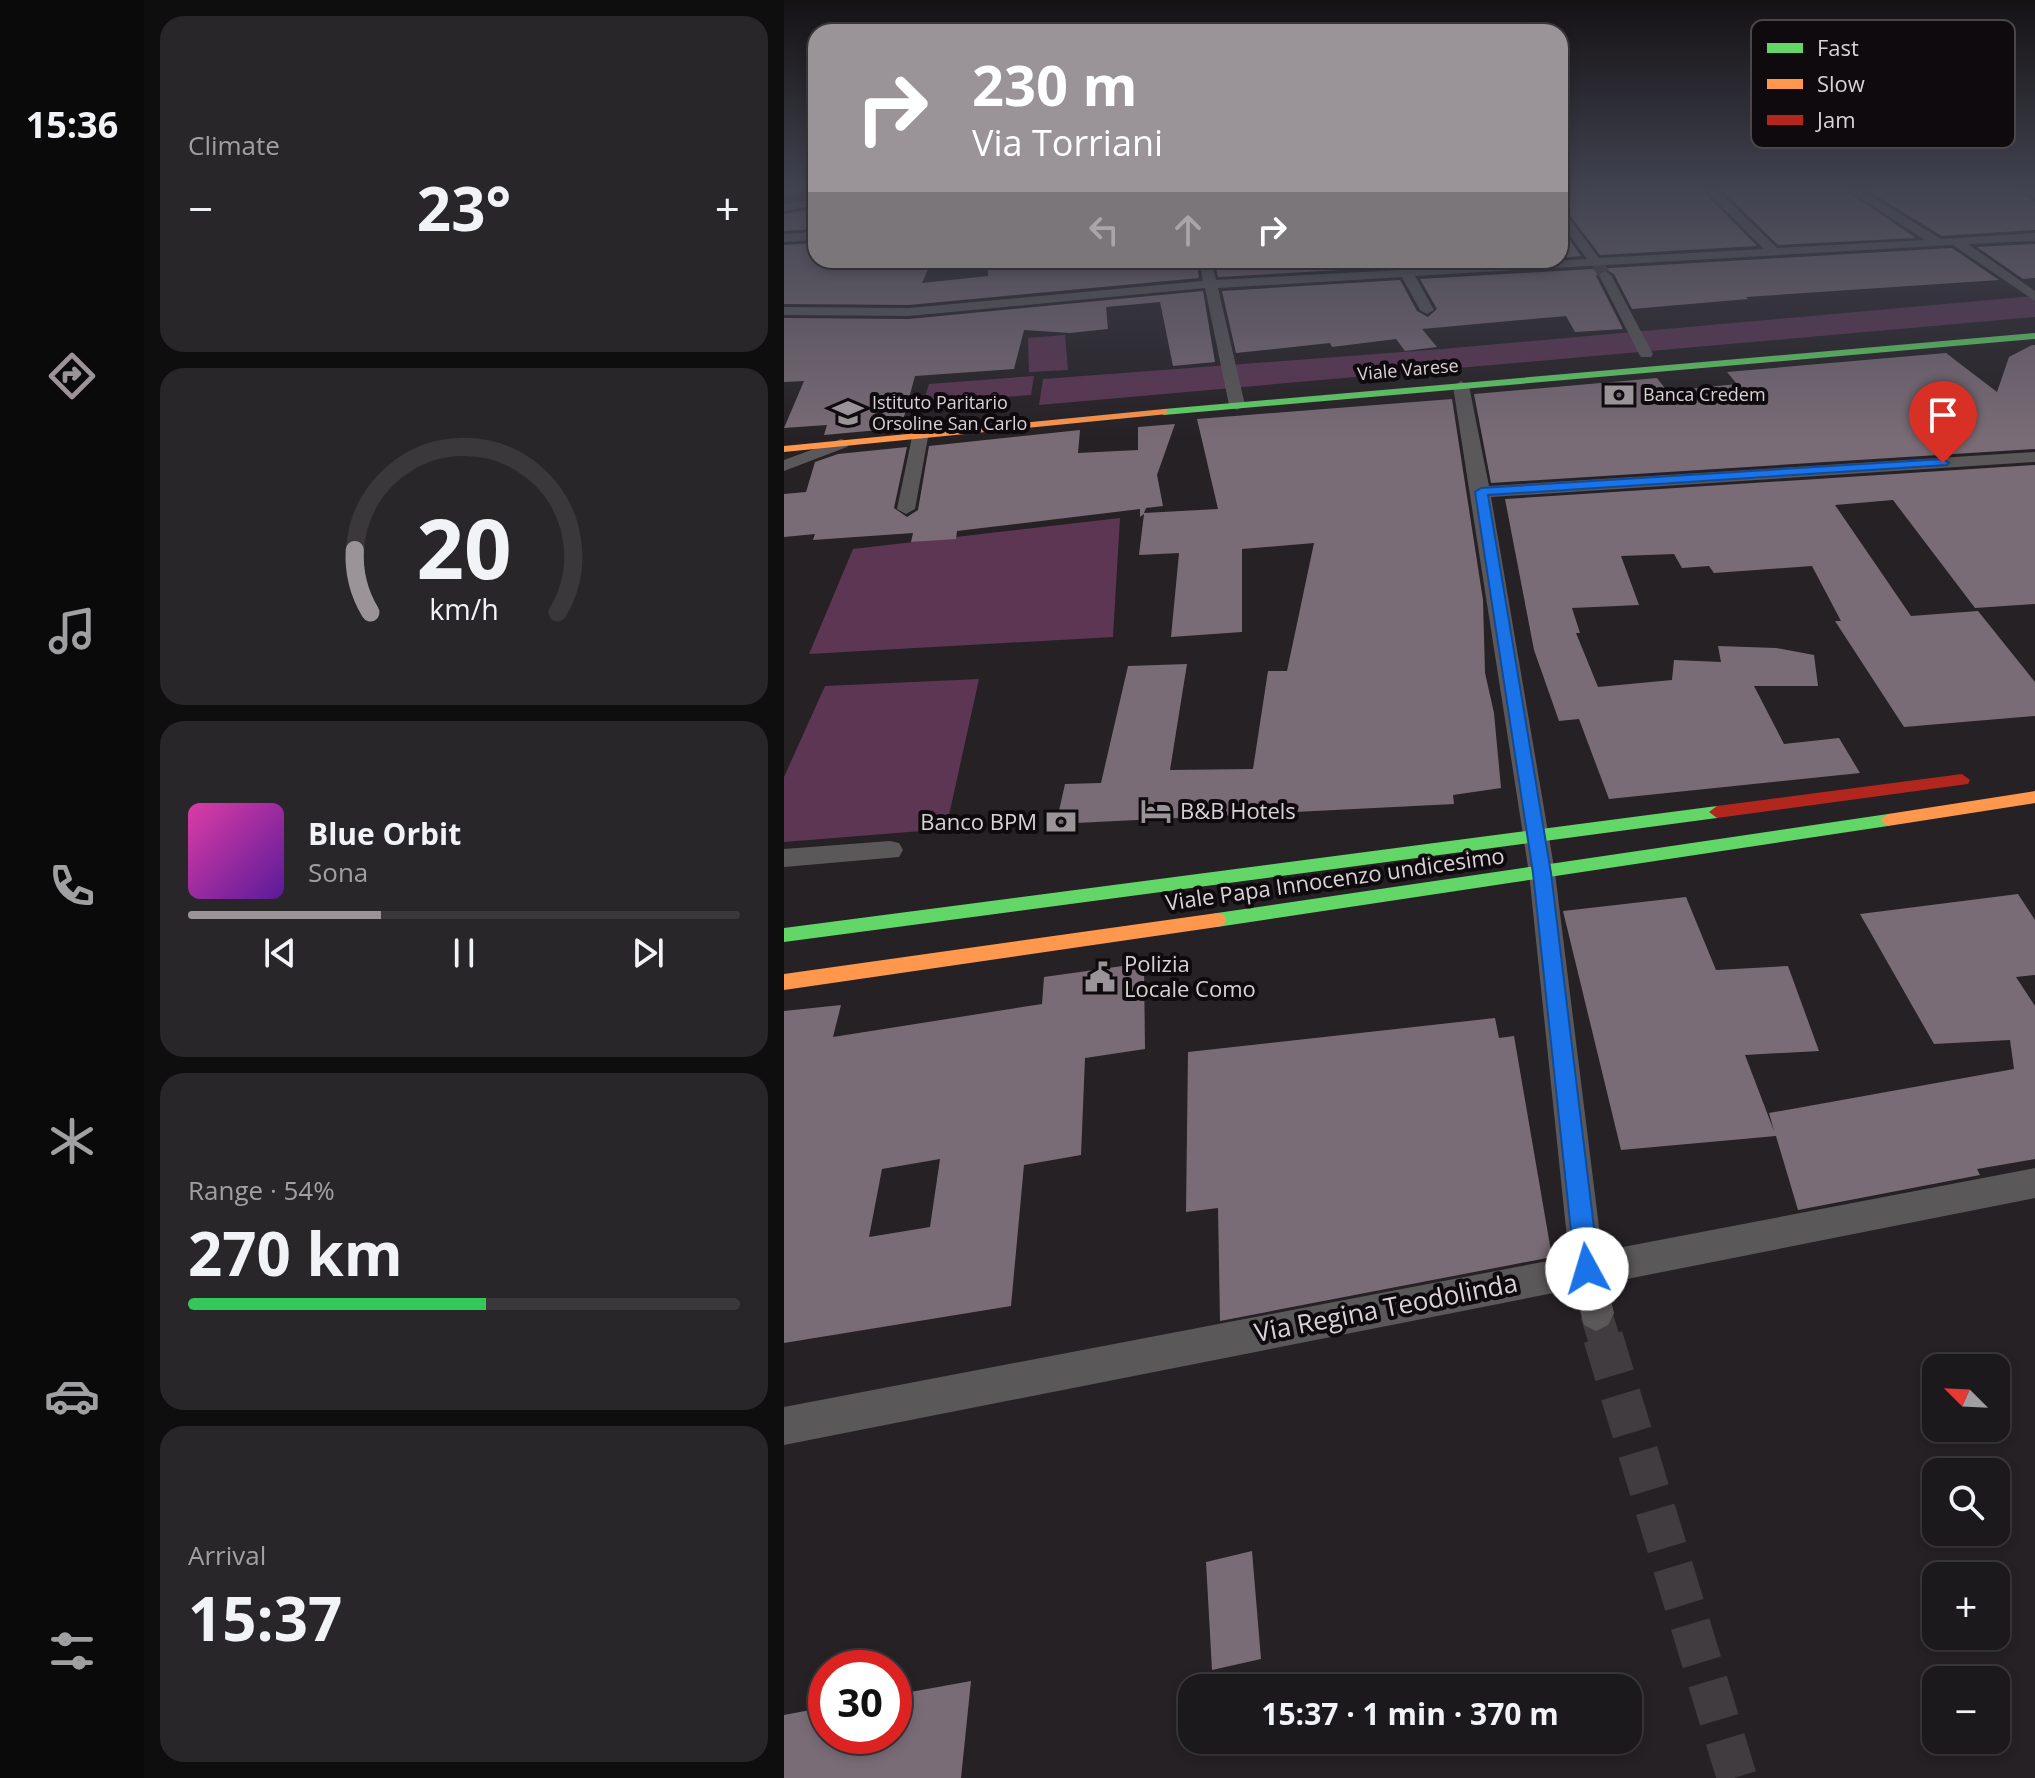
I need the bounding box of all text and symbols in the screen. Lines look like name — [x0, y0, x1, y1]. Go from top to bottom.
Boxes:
legend — [1751, 20, 2015, 148]
text: Fast — [1817, 32, 1859, 62]
text: 230 m — [972, 46, 1138, 122]
icon: right — [840, 56, 944, 160]
text: Slow — [1817, 68, 1865, 98]
text: 15:36 — [26, 100, 118, 149]
text: Jam — [1815, 104, 1856, 134]
text: Via Torriani — [972, 118, 1163, 167]
text: Climate — [188, 127, 280, 163]
text: 23° — [417, 167, 511, 249]
text: − — [188, 178, 213, 238]
text: + — [715, 178, 740, 238]
icon: left — [1082, 208, 1126, 252]
icon: ahead — [1166, 208, 1210, 252]
icon: right — [1250, 208, 1294, 252]
icon: directions — [44, 348, 100, 404]
street label: Viale Varese — [1356, 353, 1460, 385]
bank icon: Banca Credem — [1602, 378, 1636, 412]
pin — [1909, 381, 1977, 463]
place label: Banca Credem — [1643, 382, 1766, 406]
place label: Istituto Paritario Orsoline San Carlo — [872, 390, 1027, 435]
icon: arrive — [1921, 393, 1965, 437]
school or university icon: Istituto Paritario Orsoline San Carlo — [831, 396, 865, 430]
text: 20 — [416, 489, 512, 602]
text: km/h — [429, 589, 499, 628]
icon: music — [44, 603, 100, 659]
hotel icon: B&B Hotels — [1139, 794, 1173, 828]
place label: B&B Hotels — [1180, 795, 1296, 825]
bank icon: Banco BPM — [1044, 805, 1078, 839]
place label: Banco BPM — [920, 806, 1037, 836]
text: Blue Orbit — [308, 813, 461, 854]
street label: Viale Papa Innocenzo undicesimo — [1163, 839, 1506, 917]
text: Sona — [308, 854, 368, 890]
icon: phone — [44, 858, 100, 914]
icon: previous — [258, 931, 302, 975]
icon: pause — [442, 931, 486, 975]
icon: next — [626, 931, 670, 975]
place label: Polizia Locale Como — [1124, 948, 1256, 1003]
public building icon: Polizia Locale Como — [1083, 960, 1117, 994]
icon: climate — [44, 1113, 100, 1169]
text: Range · 54% — [188, 1172, 335, 1208]
text: 270 km — [188, 1212, 403, 1294]
position arrow — [1545, 1227, 1629, 1311]
street label: Via Regina Teodolinda — [1251, 1264, 1520, 1350]
north arrow — [1922, 1354, 2010, 1442]
map controls — [1922, 1354, 2010, 1754]
icon: car — [44, 1368, 100, 1424]
button: search — [1922, 1458, 2010, 1546]
text: Arrival — [188, 1537, 266, 1573]
button: + — [1922, 1562, 2010, 1650]
text: 15:37 — [188, 1577, 342, 1659]
icon: filters — [44, 1623, 100, 1679]
speed limit sign: 30 — [808, 1650, 912, 1754]
button: − — [1922, 1666, 2010, 1754]
text: 15:37 · 1 min · 370 m — [1261, 1693, 1559, 1734]

